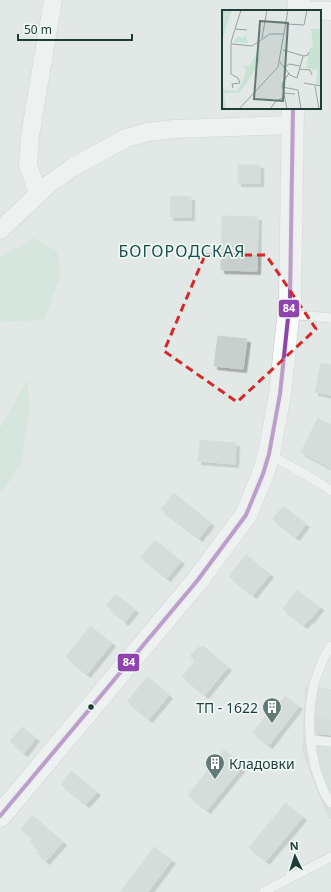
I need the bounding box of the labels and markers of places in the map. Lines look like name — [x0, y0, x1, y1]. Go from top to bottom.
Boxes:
building icon: ТП - 1622 — [261, 696, 283, 724]
place label: ТП - 1622 — [196, 698, 258, 717]
unlabelled marker — [86, 702, 96, 712]
building icon: Кладовки — [204, 752, 226, 780]
place label: Кладовки — [229, 754, 295, 773]

